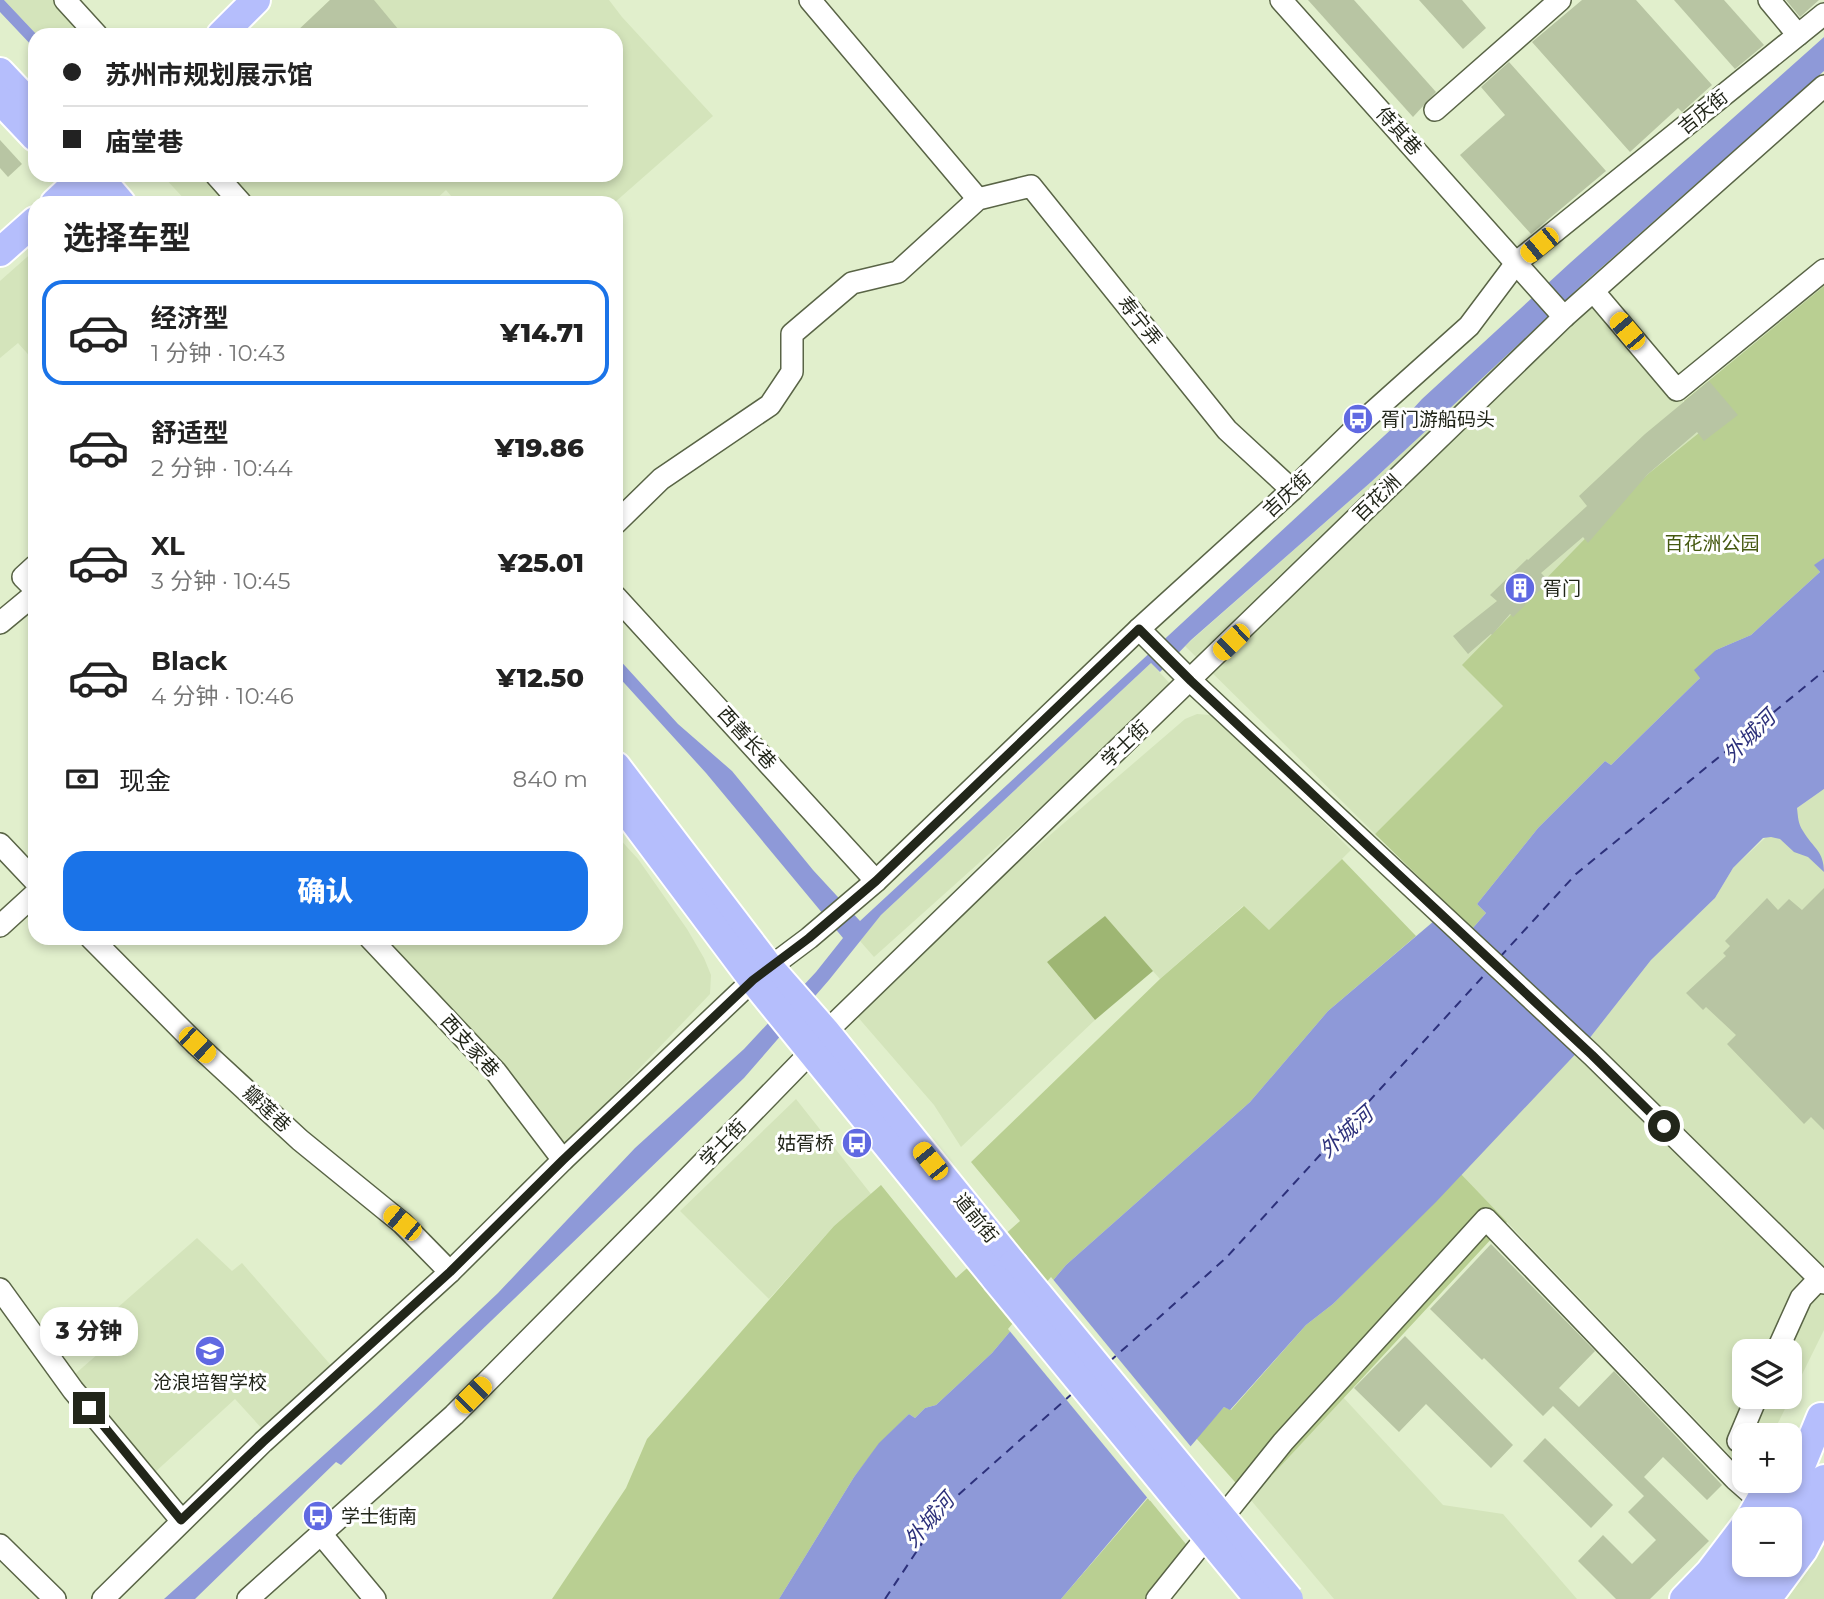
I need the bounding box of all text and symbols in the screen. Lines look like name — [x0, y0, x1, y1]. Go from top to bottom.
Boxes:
text: 苏州市规划展示馆 — [105, 59, 313, 91]
street label: 吉庆街 — [1674, 85, 1732, 139]
street label: 侍其巷 — [1371, 102, 1427, 160]
text: 庙堂巷 — [105, 126, 183, 158]
text: 选择车型 — [63, 218, 191, 257]
car — [1517, 224, 1562, 266]
street label: 寿宁弄 — [1113, 292, 1167, 350]
icon: car — [67, 301, 130, 364]
text: 经济型 — [151, 302, 229, 334]
car — [1606, 308, 1649, 354]
text: ¥14.71 — [500, 317, 584, 349]
text: 1 分钟 · 10:43 — [151, 339, 285, 367]
bus stop icon: 胥门游船码头 — [1341, 402, 1375, 436]
place label: 胥门游船码头 — [1381, 408, 1495, 431]
icon: car — [67, 416, 130, 479]
text: 舒适型 — [151, 417, 229, 449]
text: ¥19.86 — [495, 432, 584, 464]
text: 2 分钟 · 10:44 — [151, 454, 293, 482]
street label: 吉庆街 — [1258, 466, 1316, 522]
street label: 百花洲 — [1349, 470, 1405, 526]
text: XL — [151, 530, 185, 562]
icon: car — [67, 531, 130, 594]
park label: 百花洲公园 — [1664, 532, 1760, 555]
text: ¥25.01 — [498, 547, 584, 579]
text: 3 分钟 · 10:45 — [151, 567, 290, 595]
building icon: 胥门 — [1503, 571, 1537, 605]
place label: 胥门 — [1543, 577, 1581, 600]
car — [1209, 620, 1254, 664]
text: Black — [151, 645, 227, 677]
icon: car — [67, 646, 130, 709]
text: ¥12.50 — [496, 662, 584, 694]
text: 4 分钟 · 10:46 — [151, 682, 294, 710]
street label: 西善长巷 — [713, 702, 781, 774]
water label: 外城河 — [1718, 702, 1783, 767]
street label: 学士街 — [1097, 716, 1153, 772]
icon: cash — [63, 760, 101, 798]
text: 现金 — [119, 765, 171, 797]
text: 840 m — [512, 765, 588, 793]
button: 确认 — [63, 851, 588, 931]
street label: 西支家巷 — [436, 1010, 504, 1082]
car — [175, 1023, 220, 1067]
street label: 瓣莲巷 — [238, 1081, 296, 1137]
water label: 外城河 — [1314, 1099, 1381, 1162]
route start — [1648, 1110, 1680, 1142]
street label: 学士街 — [695, 1115, 751, 1171]
bus stop icon: 姑胥桥 — [840, 1126, 874, 1160]
place label: 姑胥桥 — [777, 1132, 834, 1155]
car — [909, 1138, 952, 1184]
street label: 道前街 — [949, 1189, 1003, 1247]
car — [380, 1202, 425, 1244]
callout: 3 分钟 — [40, 1306, 138, 1356]
text: 3 分钟 — [56, 1317, 122, 1345]
school or university icon: 沧浪培智学校 — [193, 1334, 227, 1368]
map controls — [1732, 1339, 1802, 1577]
button: layers — [1732, 1339, 1802, 1409]
place label: 沧浪培智学校 — [153, 1371, 267, 1394]
car — [451, 1373, 496, 1417]
route end — [73, 1392, 105, 1424]
button: + — [1732, 1423, 1802, 1493]
water label: 外城河 — [899, 1485, 962, 1552]
bus stop icon: 学士街南 — [301, 1499, 335, 1533]
place label: 学士街南 — [341, 1505, 417, 1528]
button: − — [1732, 1507, 1802, 1577]

